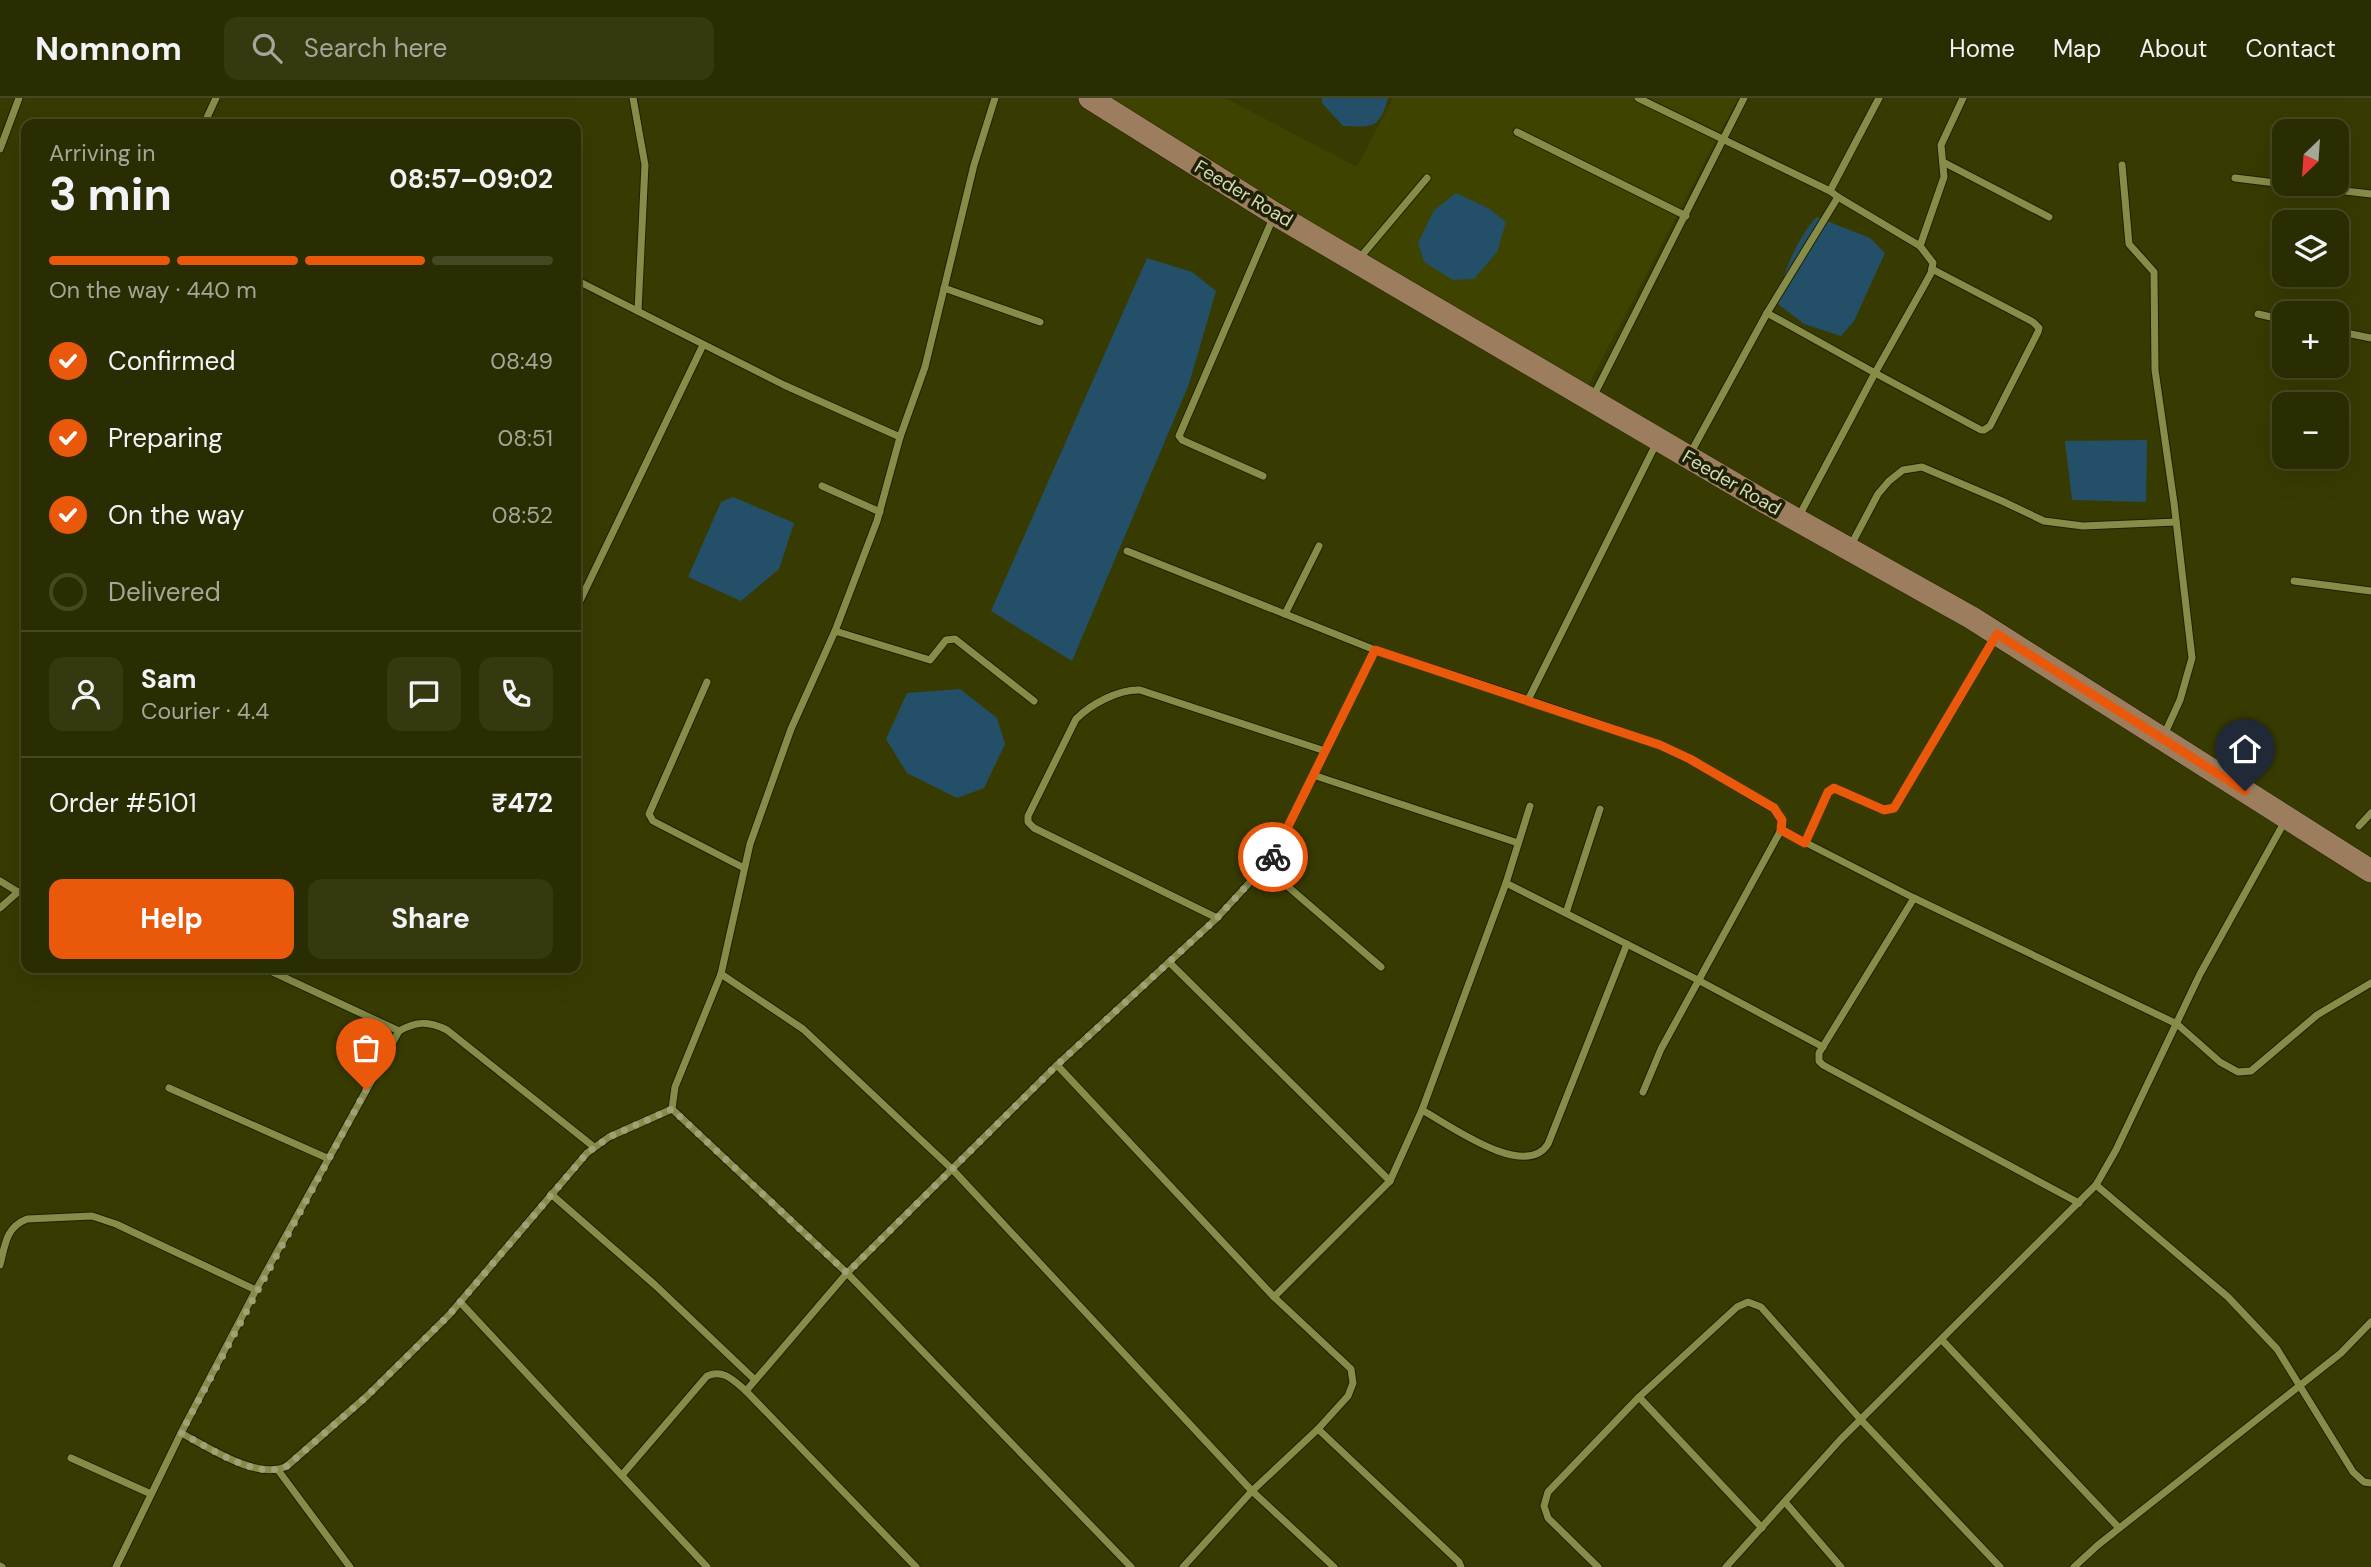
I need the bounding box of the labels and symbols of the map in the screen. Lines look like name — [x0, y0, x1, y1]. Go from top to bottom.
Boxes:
north arrow — [2272, 119, 2348, 196]
street label: Feeder Road — [1190, 154, 1297, 233]
street label: Feeder Road — [1678, 444, 1786, 521]
pin — [2215, 719, 2275, 791]
courier — [1238, 822, 1308, 892]
pin — [336, 1018, 396, 1090]

